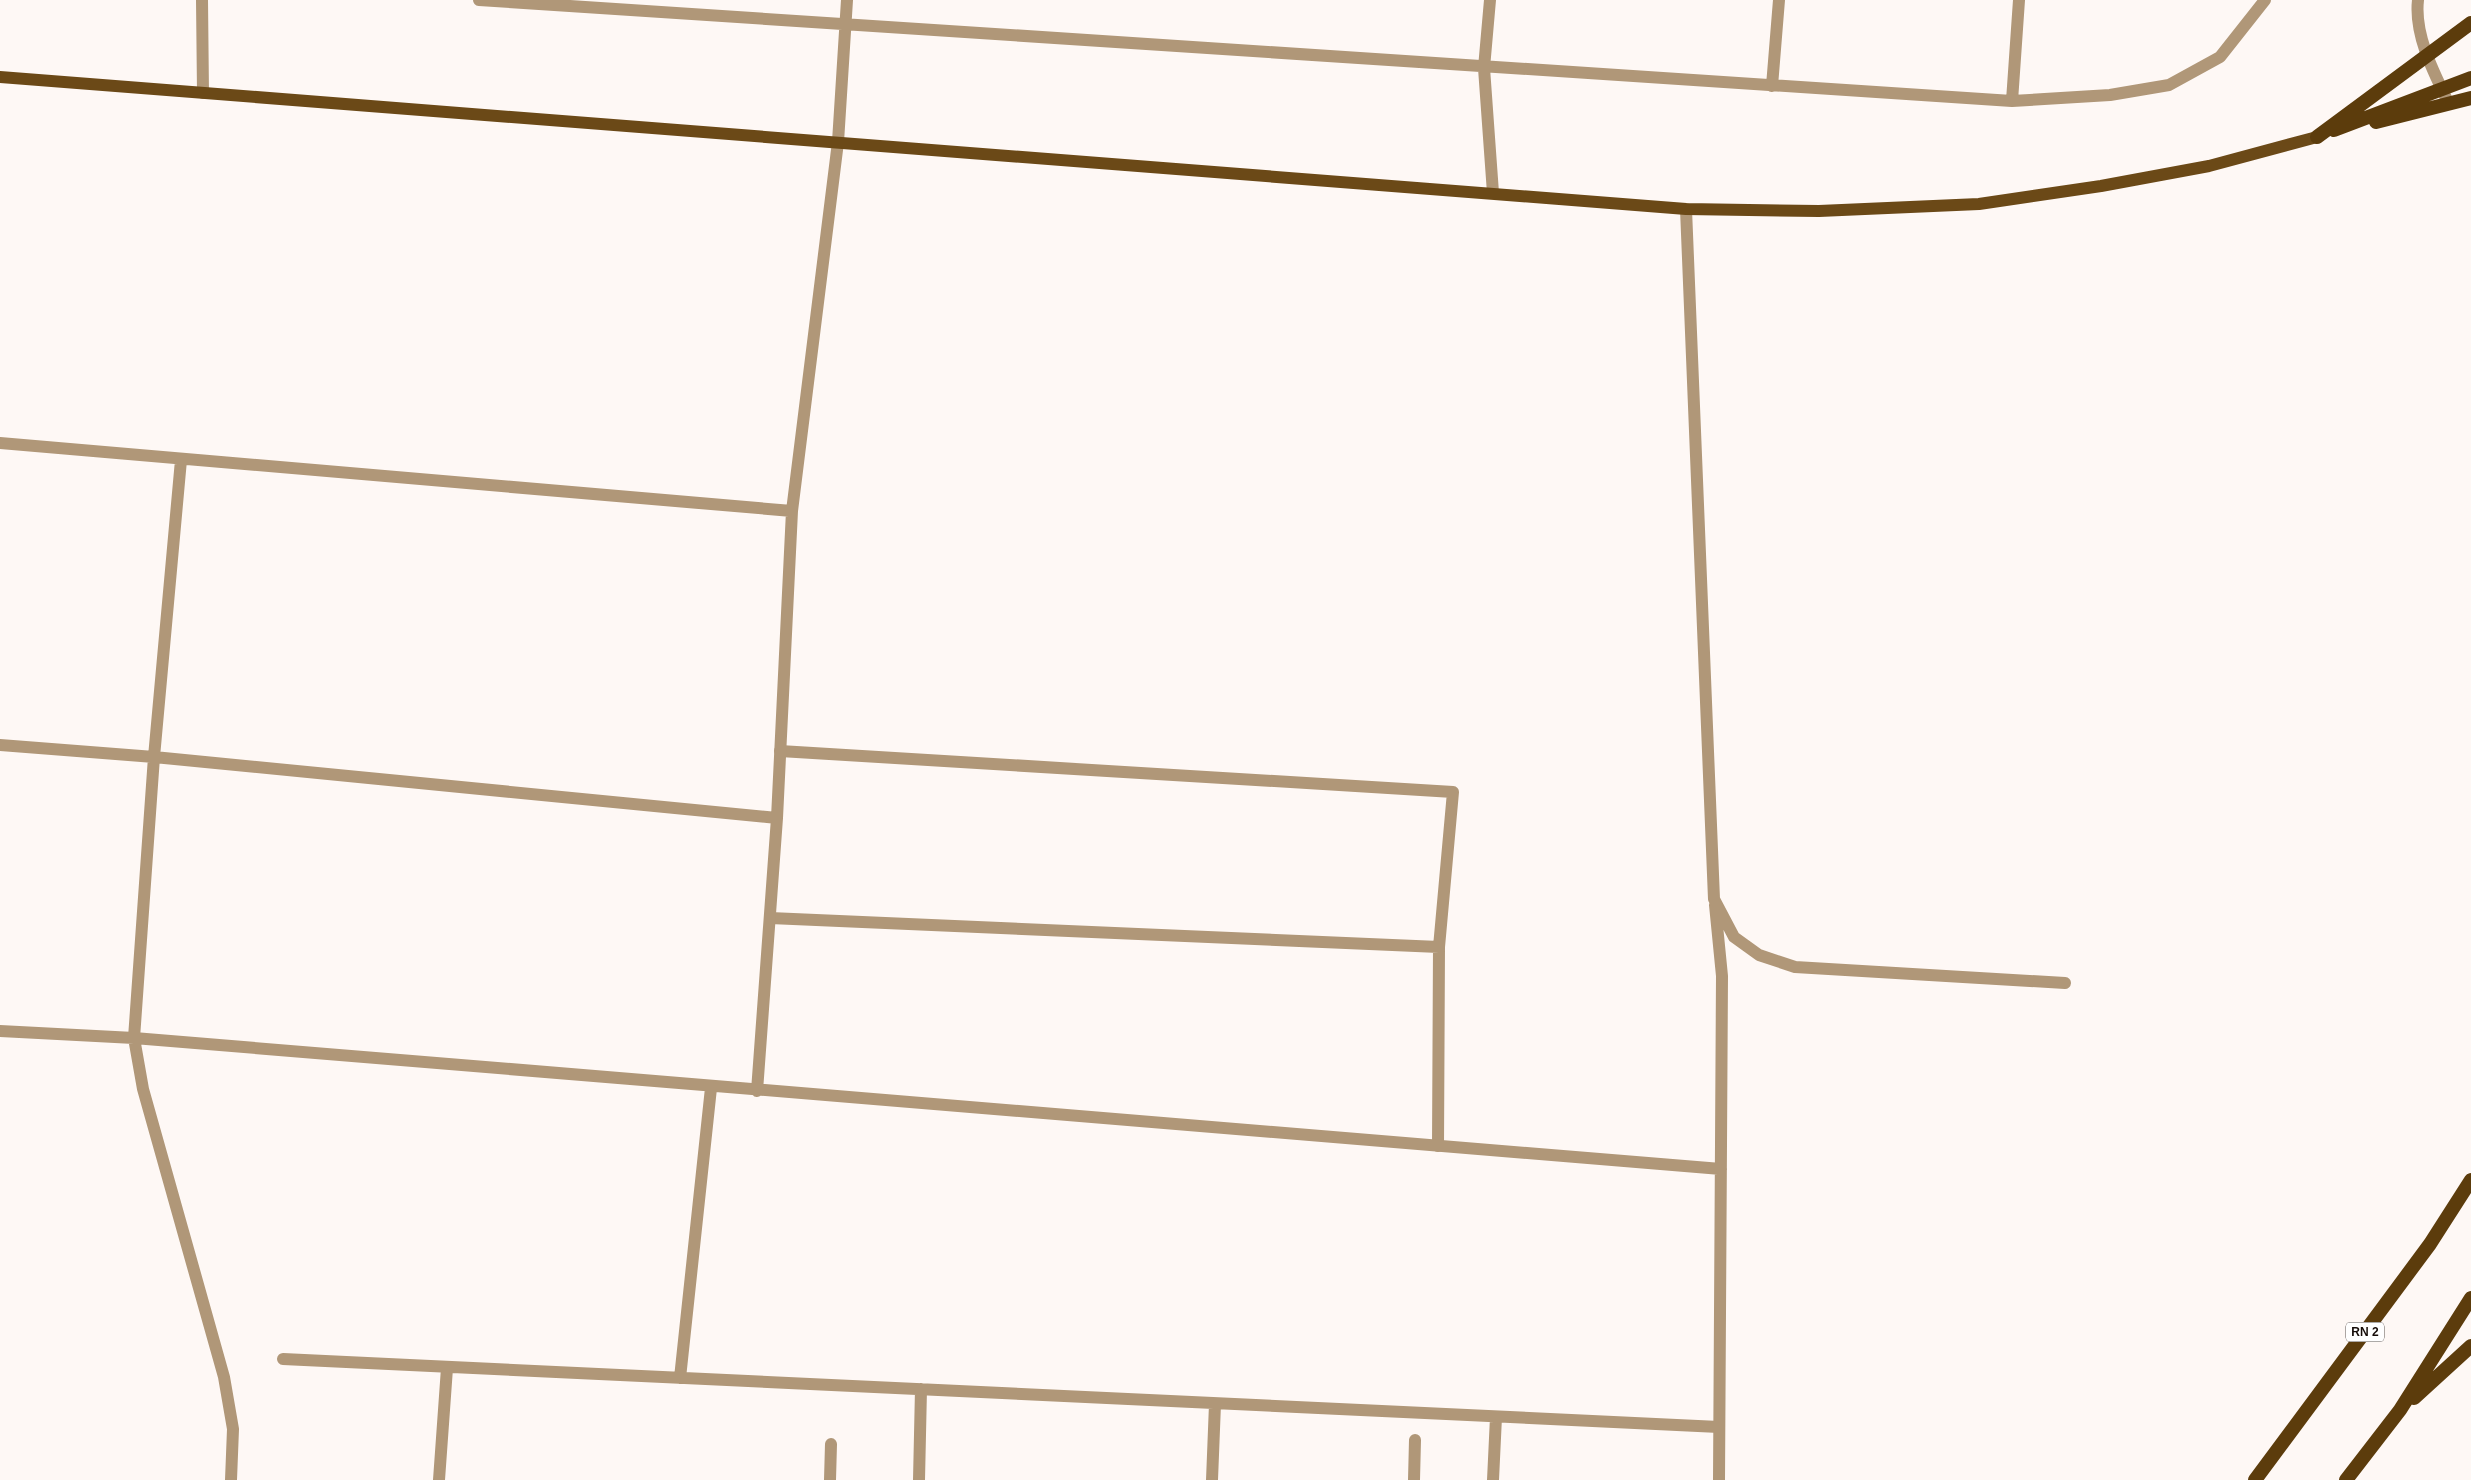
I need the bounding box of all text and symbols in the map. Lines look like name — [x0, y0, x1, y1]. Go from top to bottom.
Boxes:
road number: RN 2 — [2346, 1322, 2384, 1341]

